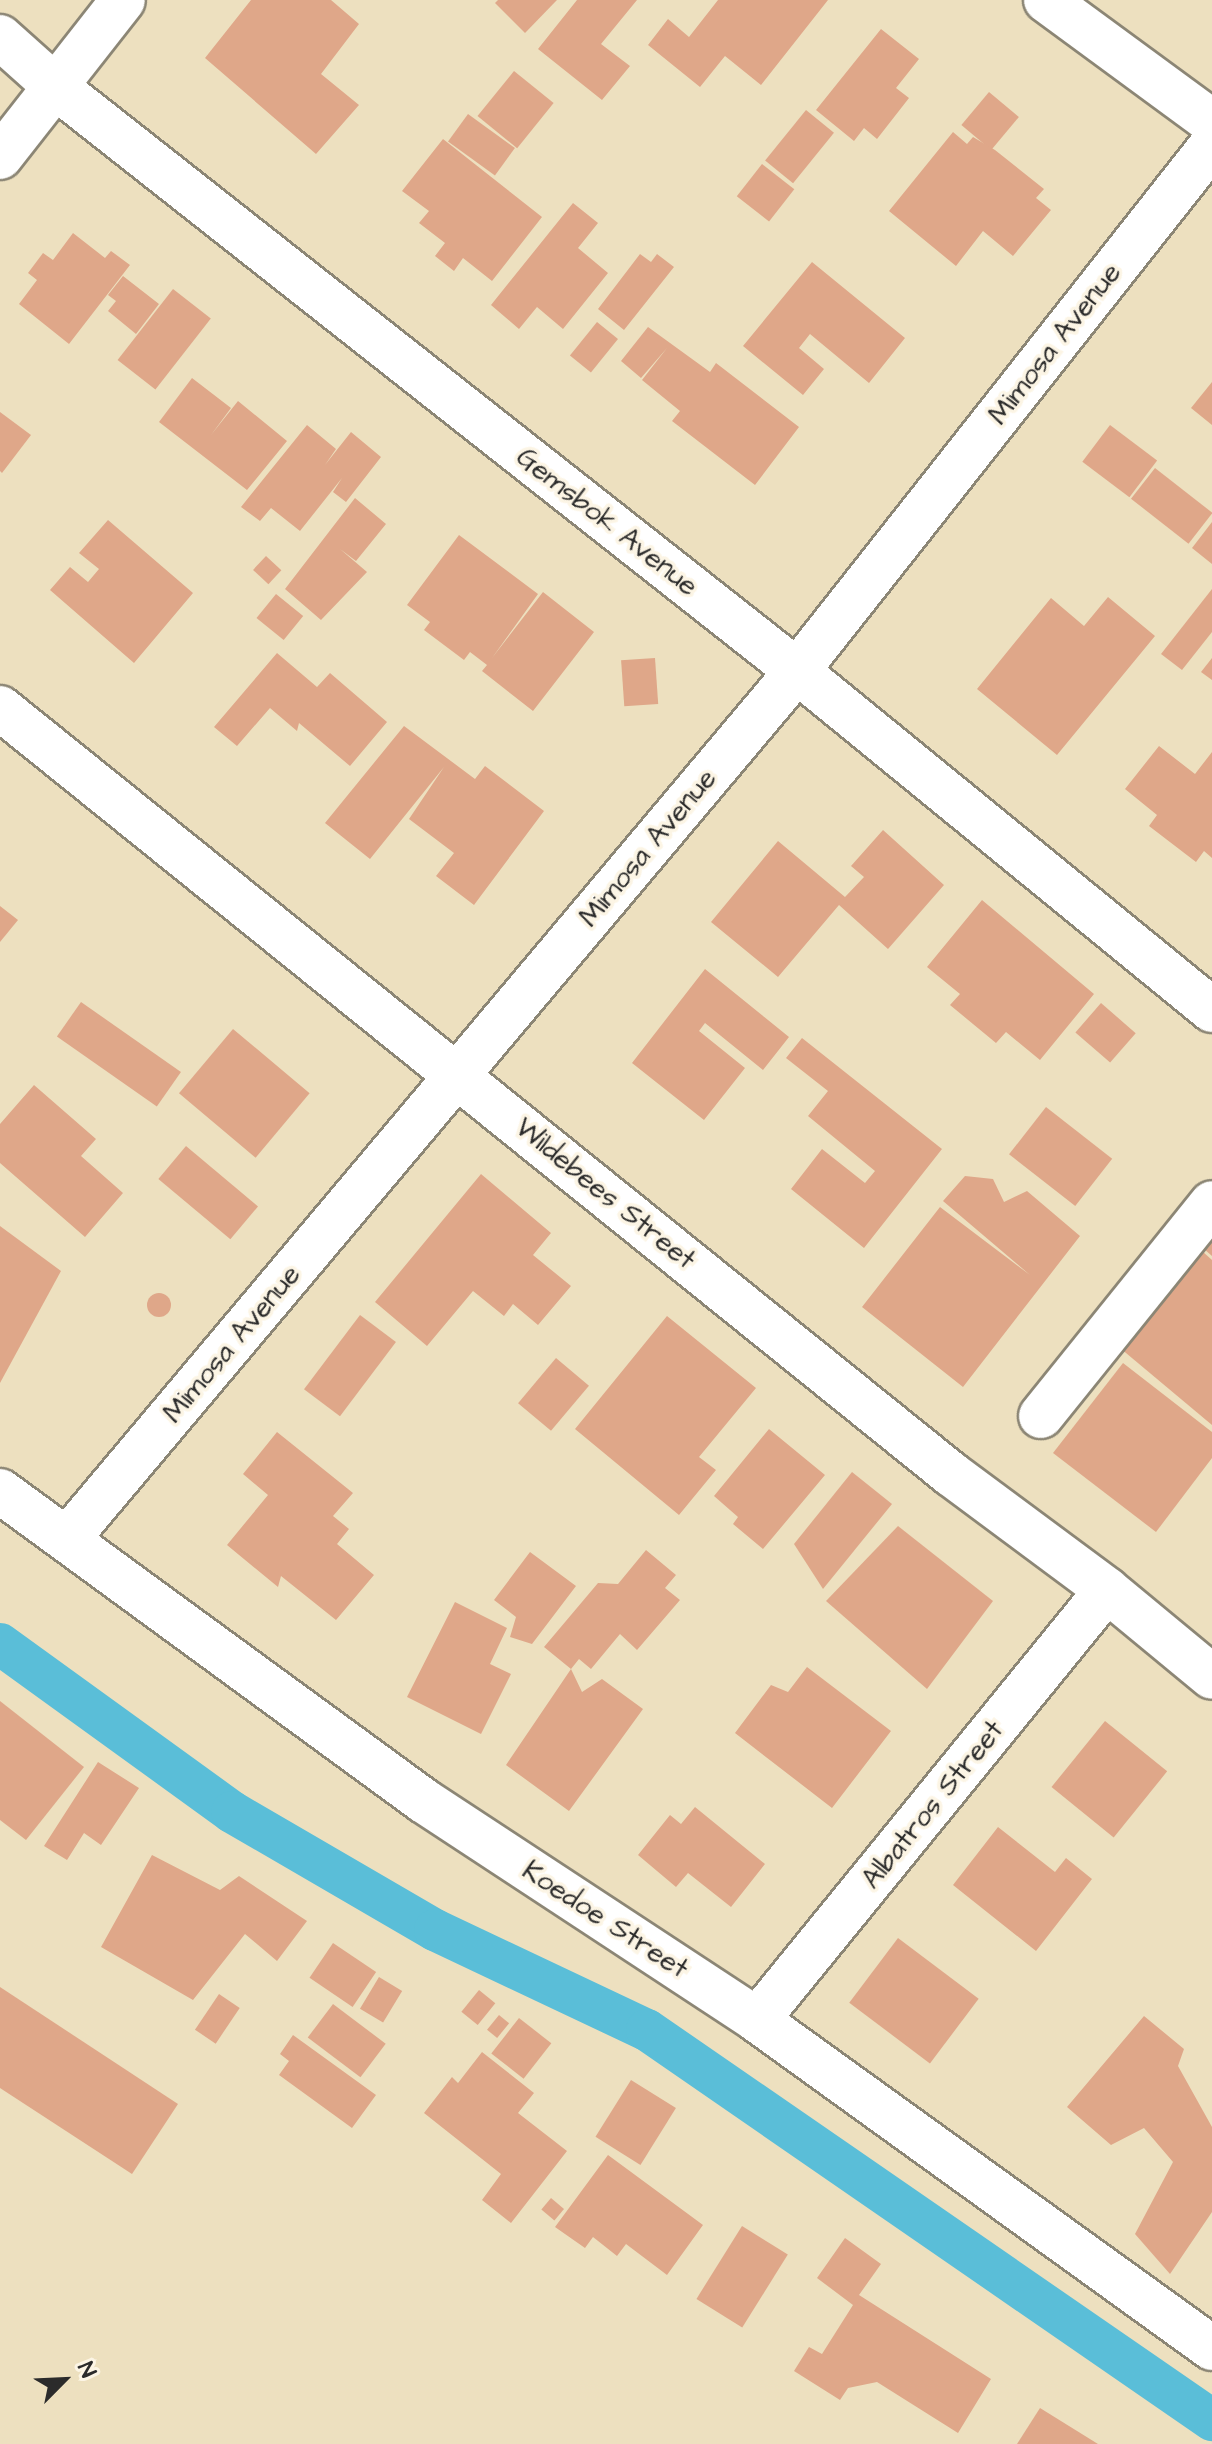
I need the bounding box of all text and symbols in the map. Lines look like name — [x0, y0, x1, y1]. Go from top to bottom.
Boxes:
street label: Mimosa Avenue — [982, 257, 1128, 431]
street label: Gemsbok Avenue — [509, 441, 705, 603]
street label: Mimosa Avenue — [572, 762, 724, 934]
street label: Wildebees Street — [508, 1111, 702, 1277]
street label: Mimosa Avenue — [156, 1258, 308, 1430]
street label: Albatros Street — [855, 1714, 1011, 1896]
street label: Koedoe Street — [516, 1854, 694, 1986]
north arrow — [24, 2340, 104, 2420]
text: N — [69, 2357, 103, 2383]

